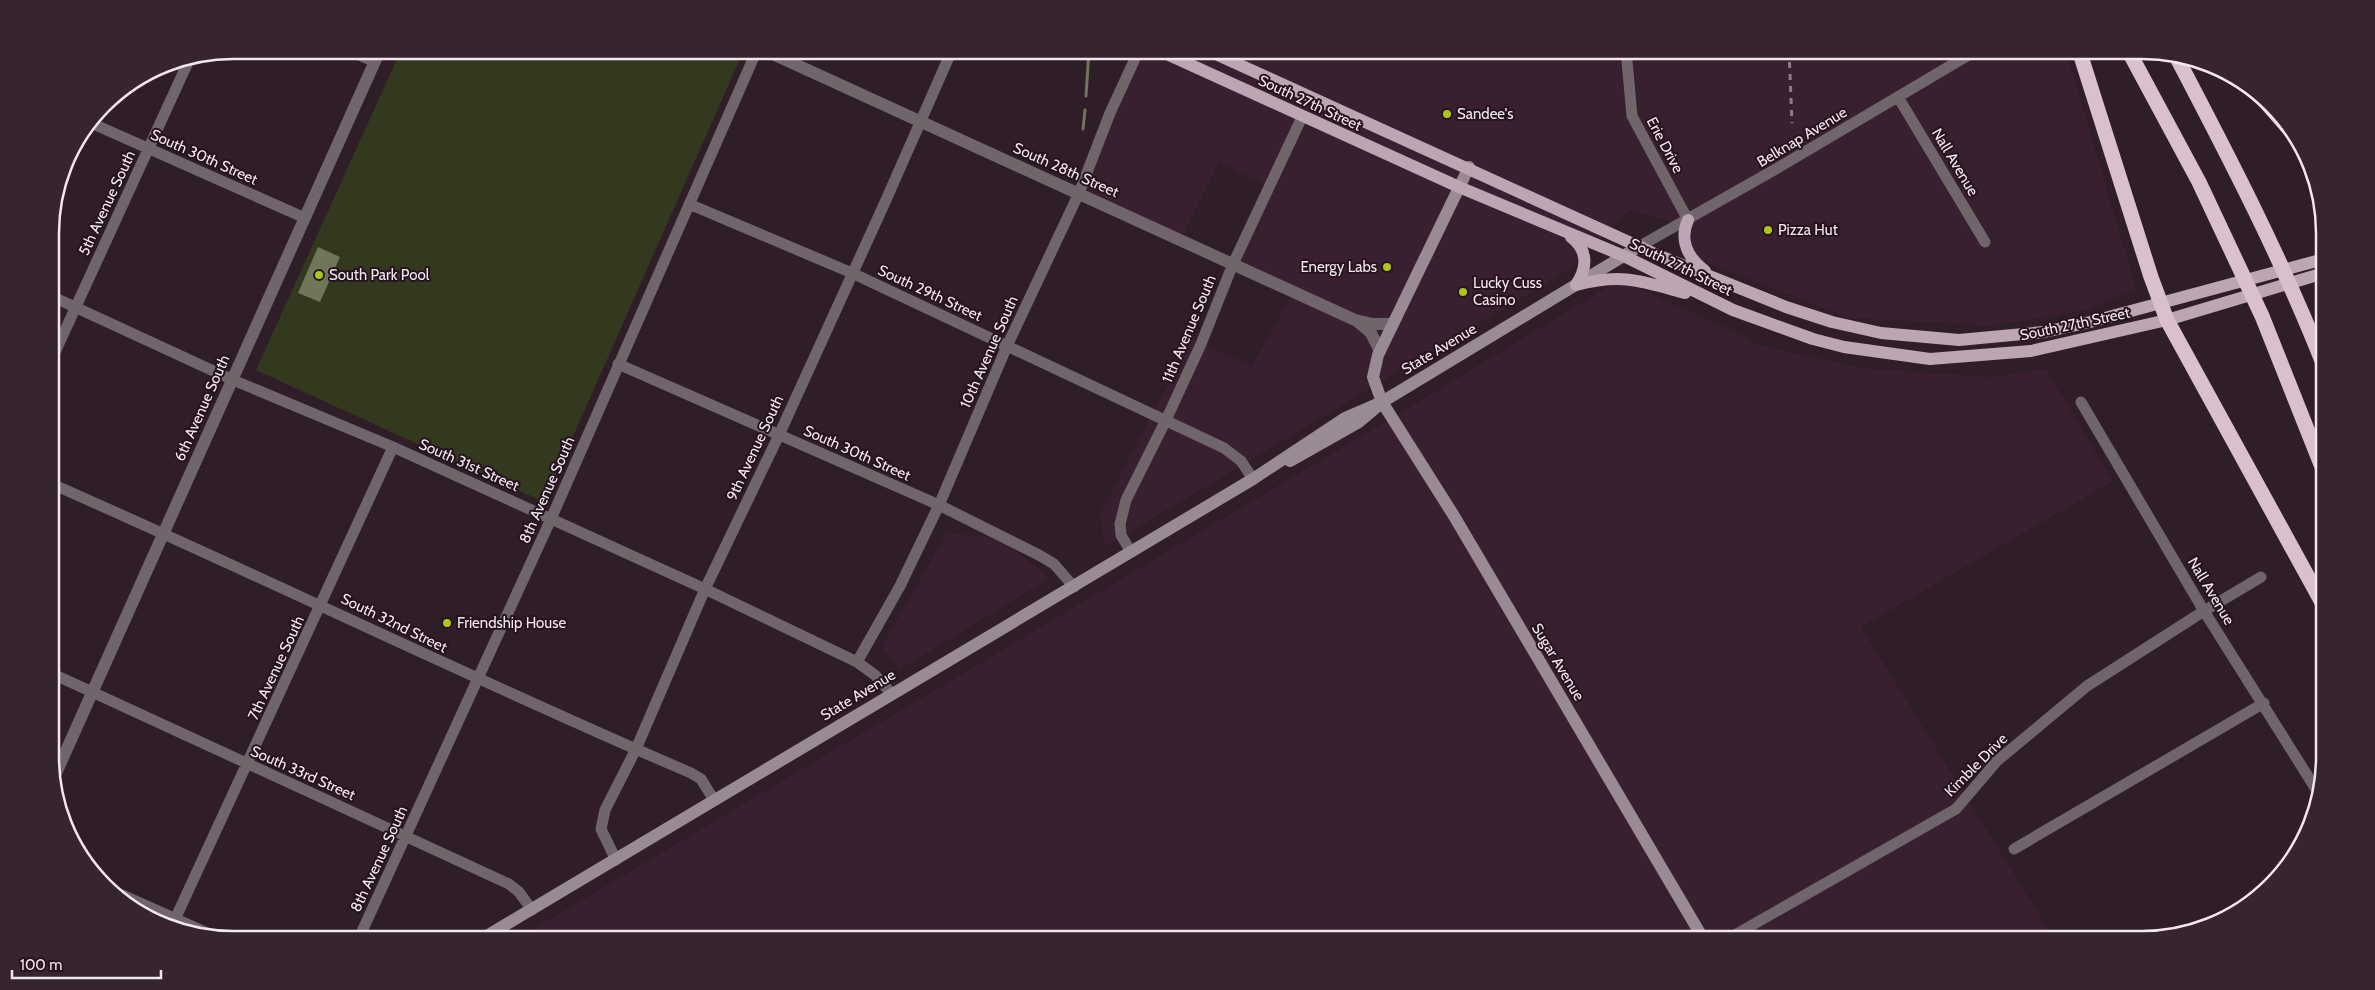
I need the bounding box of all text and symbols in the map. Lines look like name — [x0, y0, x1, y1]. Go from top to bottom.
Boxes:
street label: South 27th Street — [1255, 71, 1365, 135]
street label: Belknap Avenue — [1754, 103, 1851, 171]
place label: Sandee's — [1457, 105, 1513, 123]
marker: Sandee's — [1441, 108, 1453, 120]
street label: Erie Drive — [1643, 114, 1687, 176]
street label: South 30th Street — [148, 125, 260, 189]
street label: Nall Avenue — [1928, 125, 1982, 199]
street label: South 28th Street — [1010, 139, 1122, 201]
street label: 5th Avenue South — [75, 148, 139, 258]
place label: Pizza Hut — [1778, 221, 1838, 239]
marker: Pizza Hut — [1762, 224, 1774, 236]
street label: South 27th Street — [1627, 234, 1735, 300]
place label: Energy Labs — [1300, 258, 1377, 276]
street label: South 29th Street — [875, 261, 985, 325]
marker: Energy Labs — [1381, 261, 1393, 273]
place label: South Park Pool — [329, 266, 430, 284]
marker: South Park Pool — [313, 269, 325, 281]
street label: 11th Avenue South — [1158, 272, 1220, 386]
place label: Lucky Cuss Casino — [1473, 274, 1542, 309]
marker: Lucky Cuss Casino — [1457, 286, 1469, 298]
street label: 10th Avenue South — [956, 293, 1022, 411]
street label: South 27th Street — [2018, 304, 2132, 344]
street label: State Avenue — [1398, 319, 1480, 378]
street label: 6th Avenue South — [171, 352, 233, 464]
street label: 9th Avenue South — [723, 393, 787, 503]
street label: South 30th Street — [801, 421, 913, 485]
street label: 8th Avenue South — [515, 434, 579, 546]
street label: South 31st Street — [416, 435, 522, 495]
street label: Nall Avenue — [2184, 554, 2238, 628]
street label: South 32nd Street — [338, 589, 450, 657]
street label: 7th Avenue South — [244, 613, 308, 723]
place label: Friendship House — [457, 614, 566, 632]
marker: Friendship House — [441, 617, 453, 629]
street label: Sugar Avenue — [1528, 620, 1588, 704]
street label: State Avenue — [817, 665, 899, 724]
street label: Kimble Drive — [1941, 730, 2011, 800]
street label: South 33rd Street — [248, 742, 358, 804]
street label: 8th Avenue South — [347, 803, 411, 915]
scale bar — [12, 948, 161, 980]
text: 100 m — [20, 956, 62, 974]

